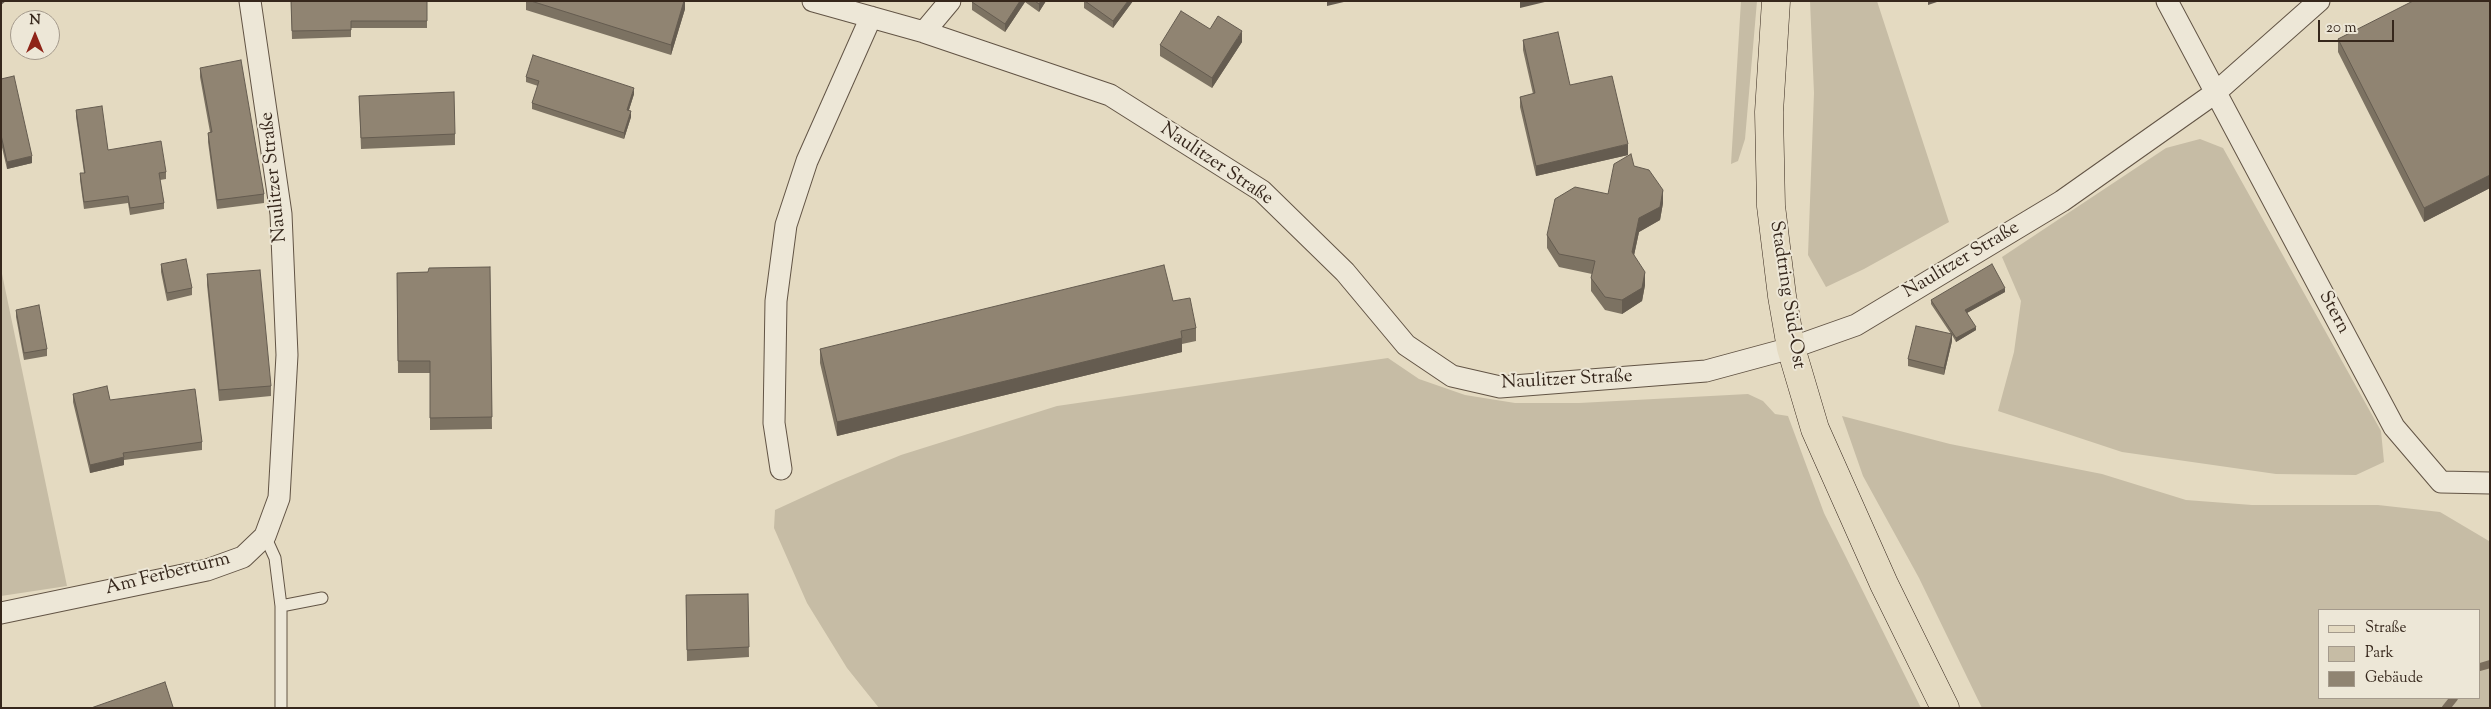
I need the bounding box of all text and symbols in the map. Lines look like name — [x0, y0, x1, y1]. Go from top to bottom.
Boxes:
north arrow — [10, 10, 60, 60]
scale bar — [2321, 10, 2397, 42]
text: N — [29, 11, 41, 31]
text: 20 m — [2326, 18, 2357, 39]
street label: Naulitzer Straße — [257, 110, 293, 244]
street label: Naulitzer Straße — [1155, 119, 1277, 211]
street label: Naulitzer Straße — [1900, 217, 2024, 305]
street label: Stadtring Süd-Ost — [1763, 219, 1809, 371]
street label: Stern — [2312, 288, 2354, 338]
street label: Naulitzer Straße — [1501, 366, 1633, 396]
street label: Am Ferberturm — [103, 548, 233, 602]
legend — [2318, 609, 2481, 699]
text: Straße — [2365, 618, 2407, 639]
text: Park — [2365, 643, 2394, 664]
text: Gebäude — [2365, 668, 2423, 689]

